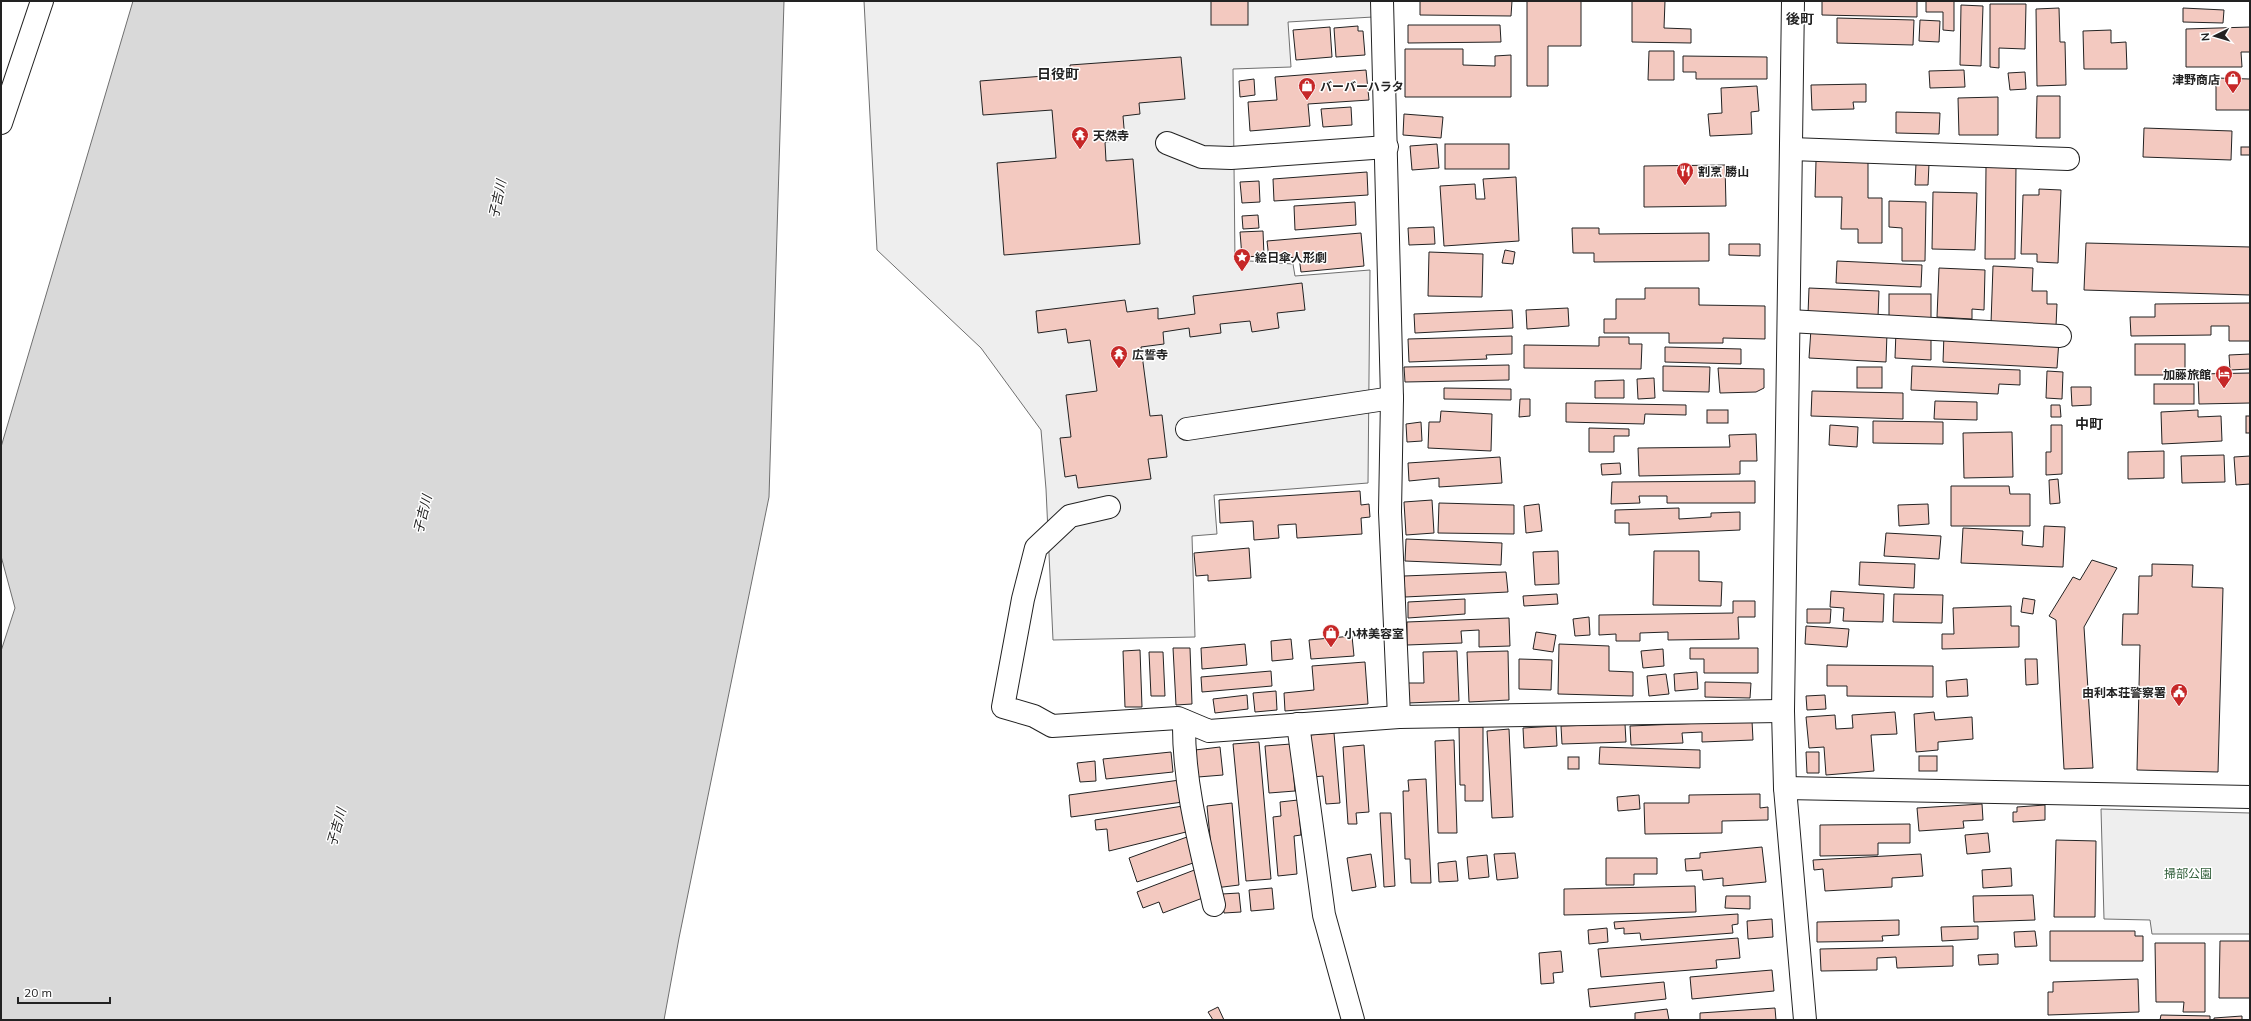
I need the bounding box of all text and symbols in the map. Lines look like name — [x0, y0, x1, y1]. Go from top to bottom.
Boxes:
district label: 後町 — [1786, 10, 1814, 28]
north arrow — [2195, 16, 2235, 56]
text: N — [2198, 32, 2212, 42]
district label: 日役町 — [1037, 65, 1079, 83]
shop icon: 津野商店 — [2223, 69, 2243, 94]
place label: 津野商店 — [2172, 72, 2220, 87]
shop icon: バーバーハラタ — [1297, 76, 1317, 101]
place label: バーバーハラタ — [1320, 79, 1404, 94]
temple icon: 天然寺 — [1070, 125, 1090, 150]
place label: 天然寺 — [1093, 128, 1129, 143]
restaurant icon: 割烹 勝山 — [1675, 161, 1695, 186]
place label: 割烹 勝山 — [1698, 164, 1749, 179]
water label: 子吉川 — [485, 176, 509, 220]
place icon: 絵日傘人形劇 — [1232, 247, 1252, 272]
place label: 絵日傘人形劇 — [1255, 250, 1327, 265]
temple icon: 広誓寺 — [1109, 344, 1129, 369]
place label: 広誓寺 — [1132, 347, 1168, 362]
hotel icon: 加藤旅館 — [2214, 364, 2234, 389]
place label: 加藤旅館 — [2163, 367, 2211, 382]
district label: 中町 — [2075, 415, 2103, 433]
water label: 子吉川 — [410, 491, 435, 535]
shop icon: 小林美容室 — [1321, 623, 1341, 648]
place label: 小林美容室 — [1344, 626, 1404, 641]
public building icon: 由利本荘警察署 — [2169, 682, 2189, 707]
place label: 由利本荘警察署 — [2082, 685, 2166, 700]
water label: 子吉川 — [323, 804, 350, 848]
park label: 掃部公園 — [2164, 866, 2212, 881]
scale bar — [18, 979, 110, 1005]
text: 20 m — [24, 985, 52, 1000]

